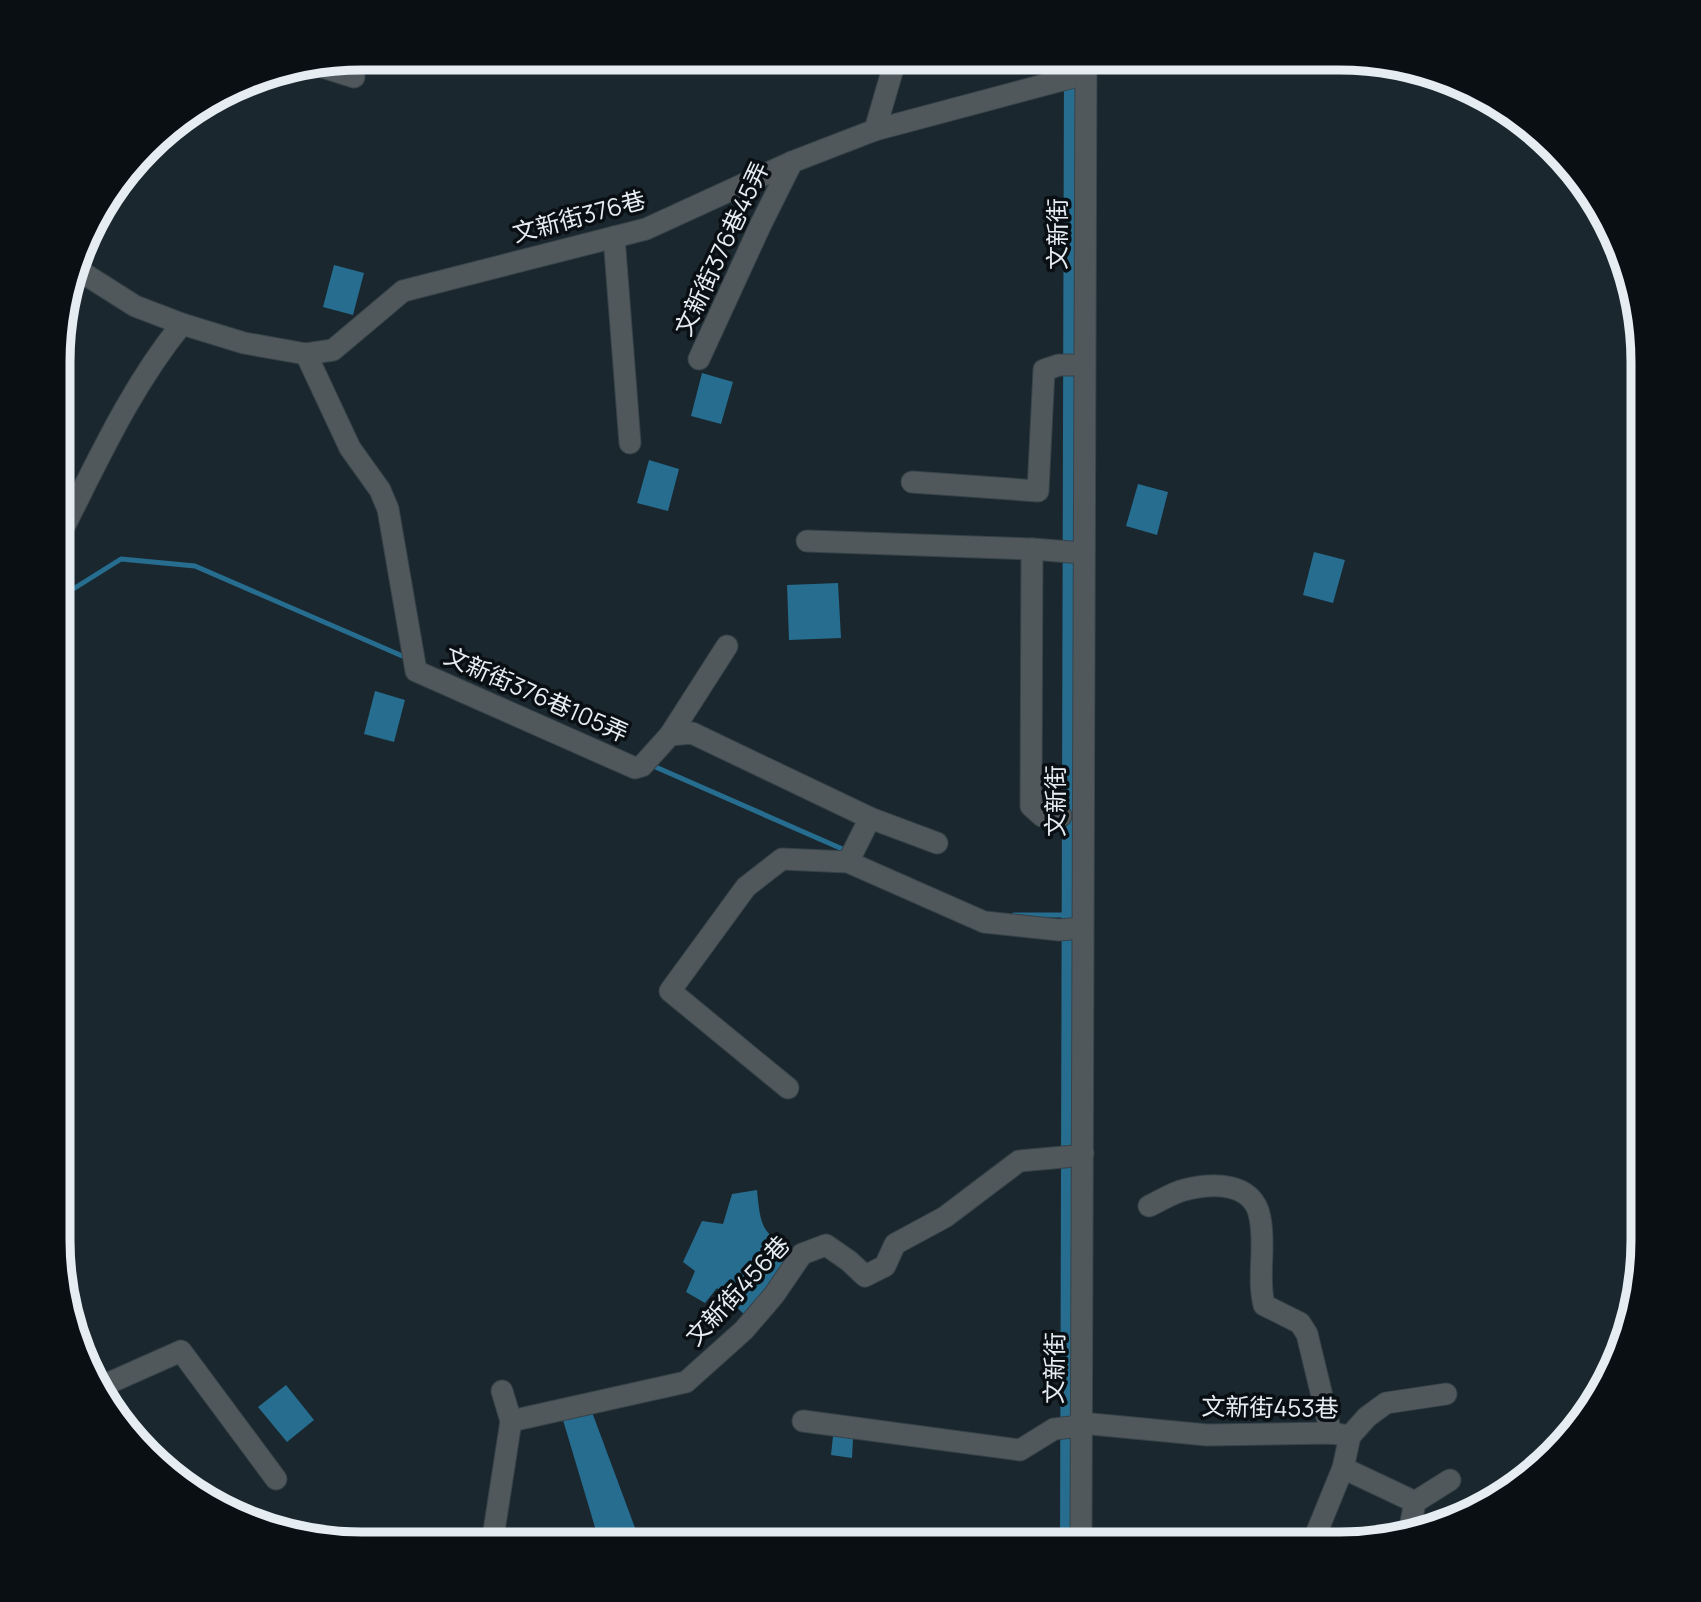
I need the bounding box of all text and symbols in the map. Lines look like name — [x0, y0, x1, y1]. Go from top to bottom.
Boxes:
street label: 文新街376巷45弄 — [666, 156, 775, 341]
street label: 文新街376巷 — [509, 182, 649, 249]
street label: 文新街 — [1040, 198, 1073, 270]
street label: 文新街376巷105弄 — [439, 638, 634, 749]
street label: 文新街 — [1038, 765, 1071, 837]
street label: 文新街456巷 — [677, 1228, 796, 1352]
street label: 文新街 — [1036, 1332, 1071, 1404]
street label: 文新街453巷 — [1201, 1389, 1339, 1424]

